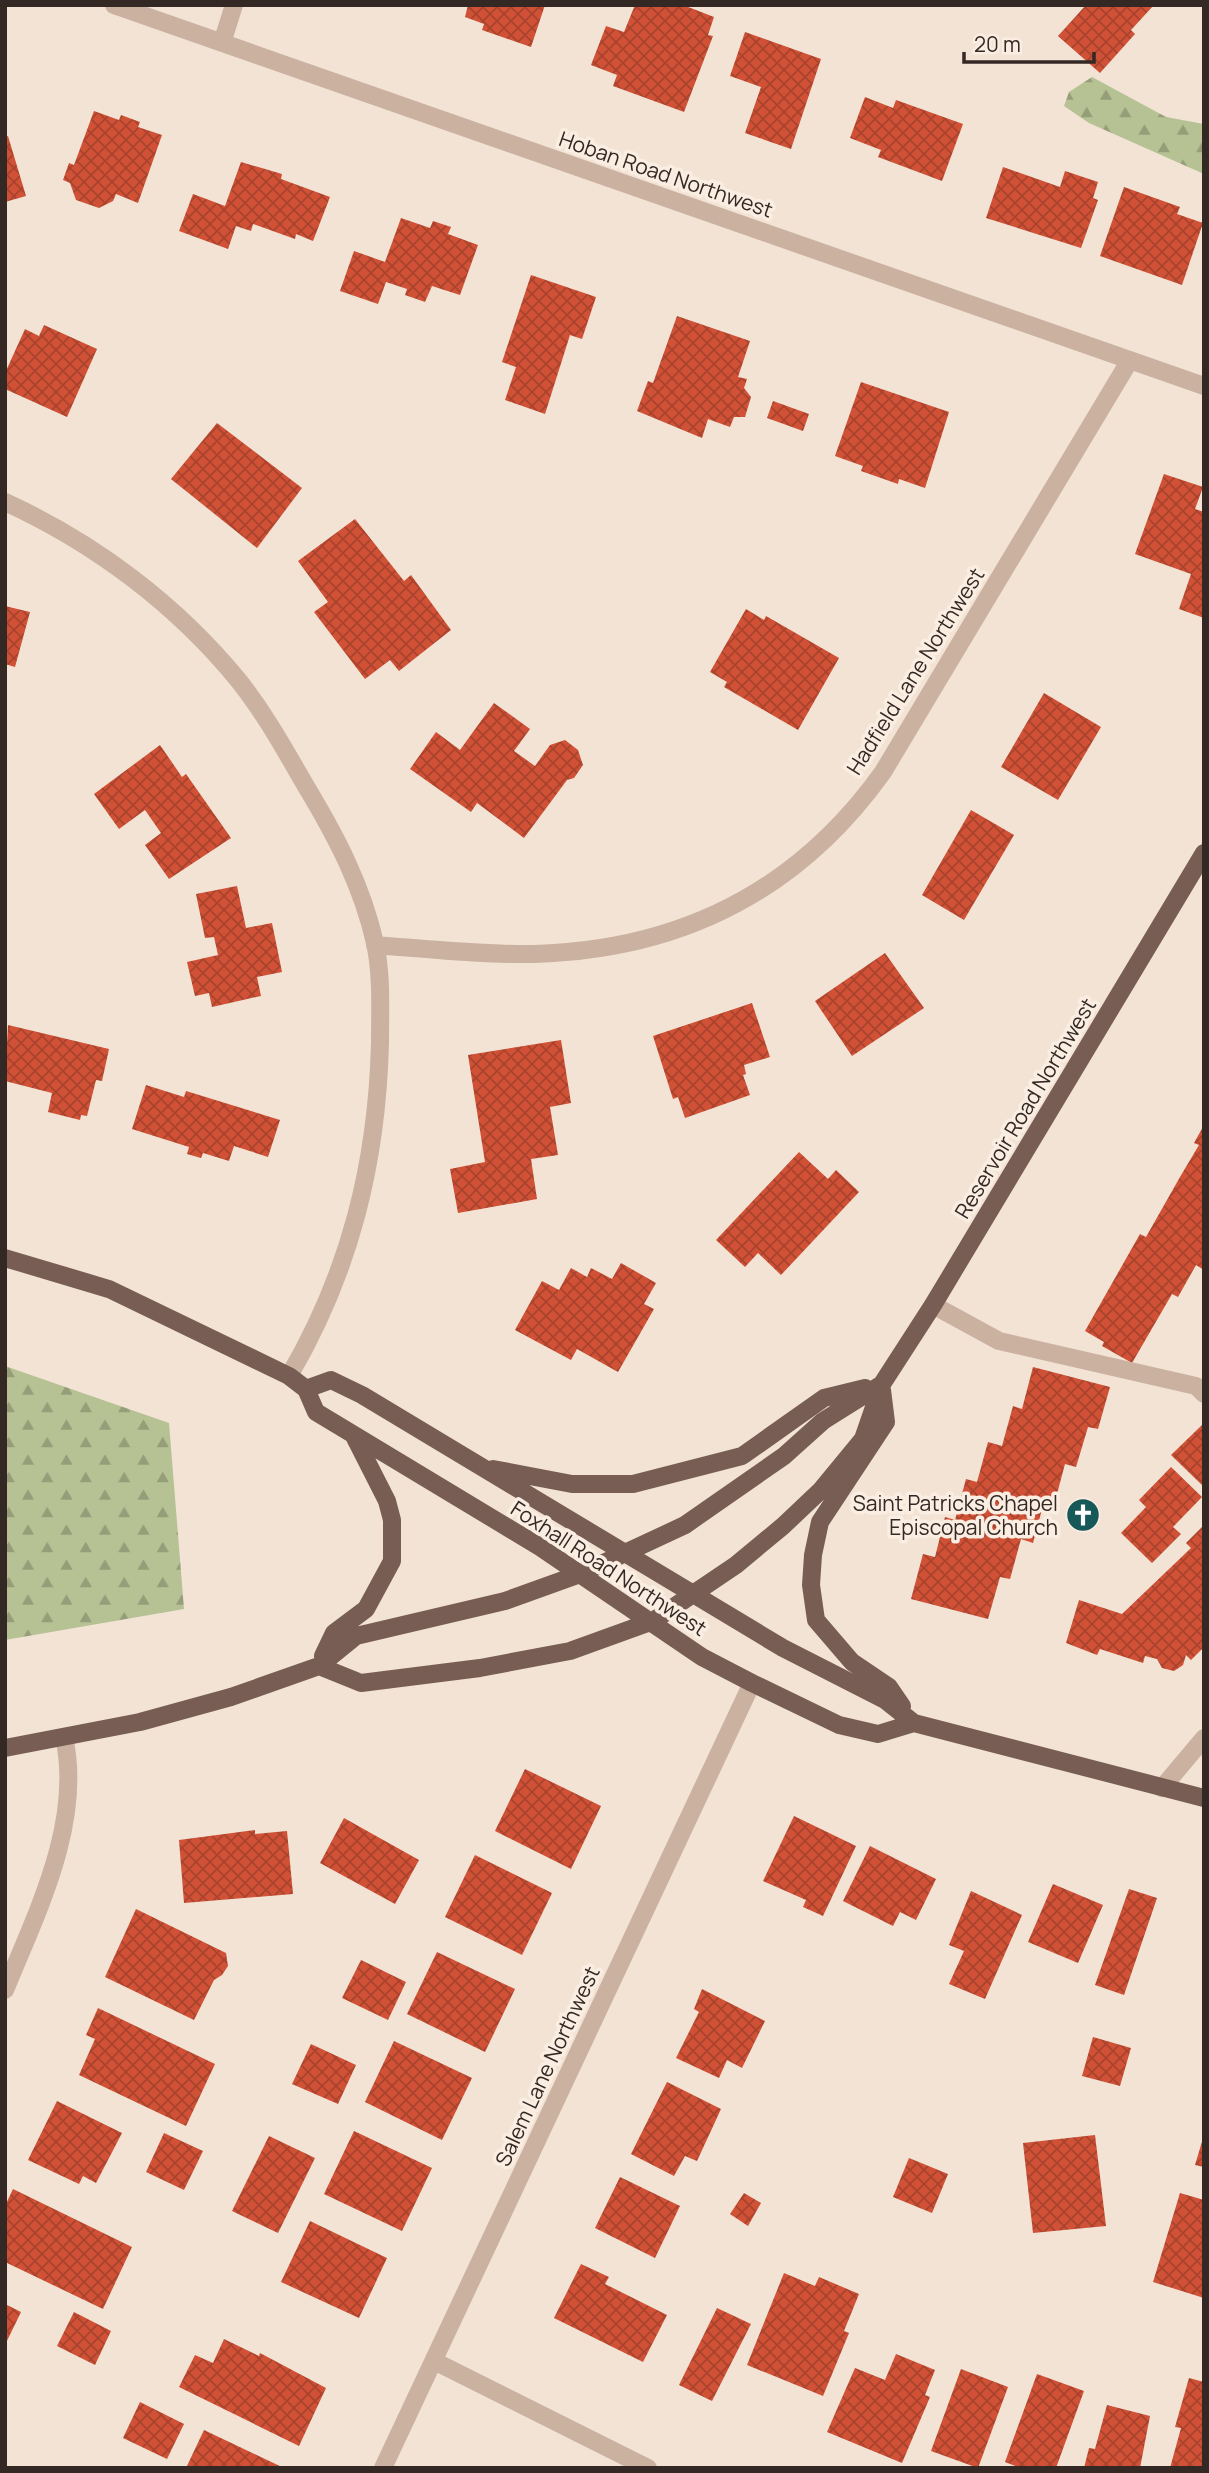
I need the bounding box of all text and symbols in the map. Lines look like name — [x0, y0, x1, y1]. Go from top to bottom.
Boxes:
scale bar — [964, 21, 1094, 65]
text: 20 m — [974, 30, 1021, 58]
street label: Hoban Road Northwest — [555, 124, 777, 224]
street label: Hadfield Lane Northwest — [840, 562, 990, 780]
street label: Reservoir Road Northwest — [948, 993, 1102, 1223]
place label: Saint Patricks Chapel Episcopal Church — [853, 1489, 1058, 1541]
street label: Foxhall Road Northwest — [506, 1494, 712, 1642]
church icon: Saint Patricks Chapel Episcopal Church — [1064, 1496, 1102, 1534]
street label: Salem Lane Northwest — [488, 1962, 606, 2170]

